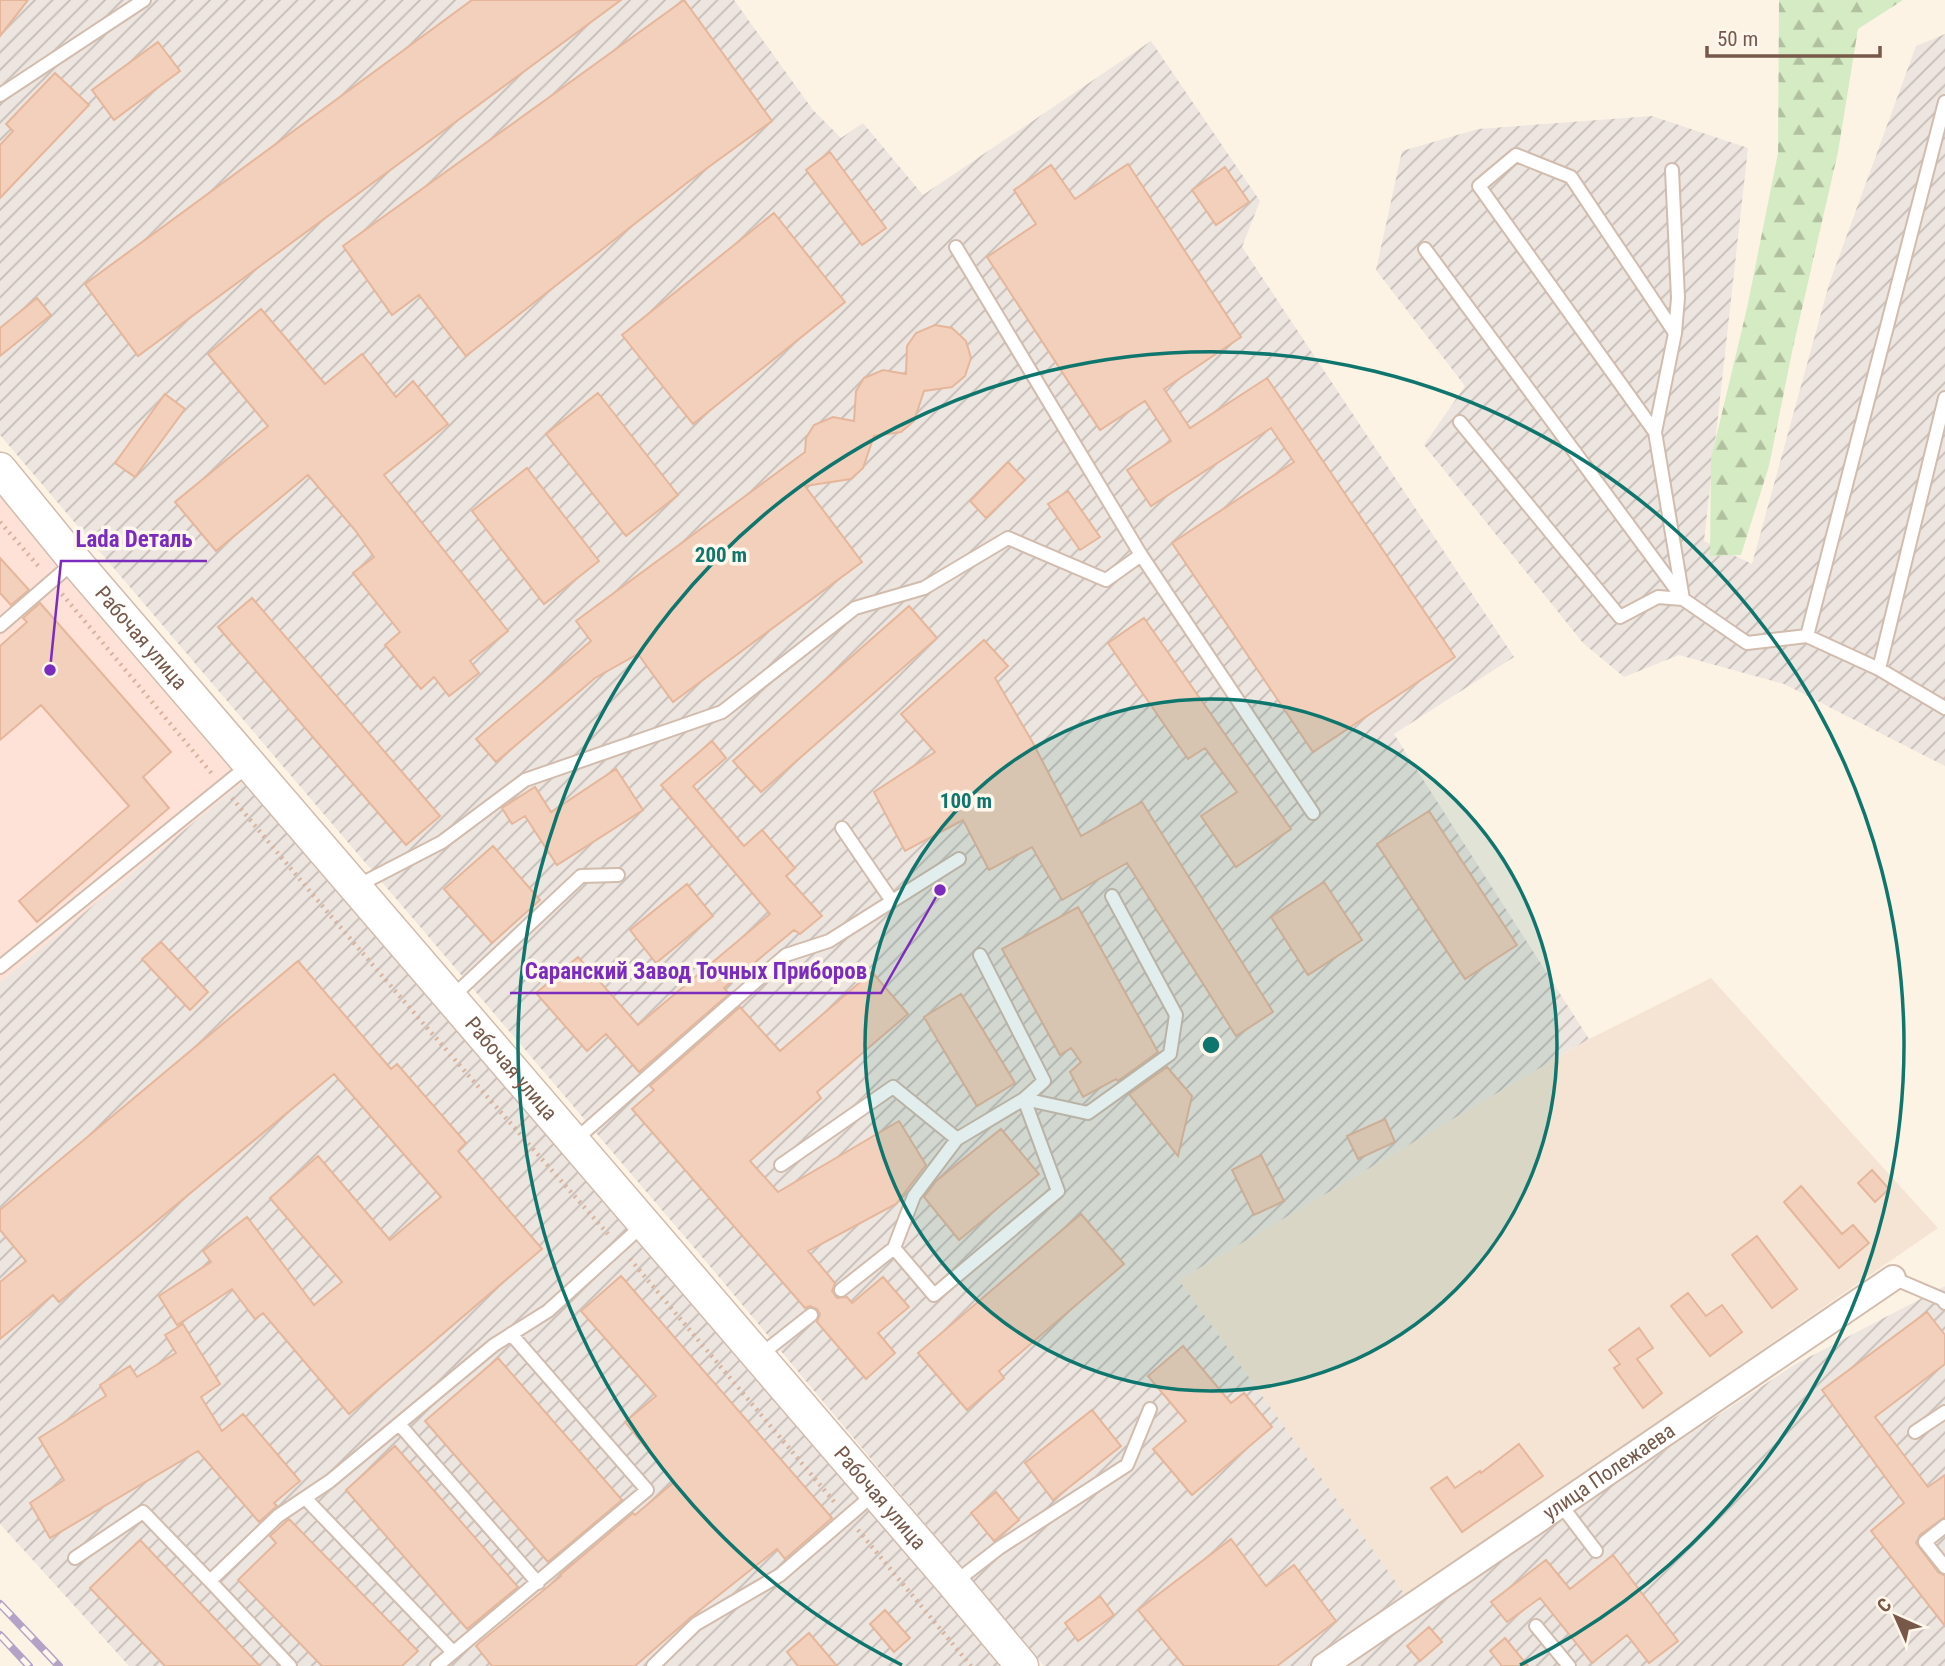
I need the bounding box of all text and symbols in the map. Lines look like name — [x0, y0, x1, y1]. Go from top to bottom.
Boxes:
scale bar — [1707, 14, 1880, 58]
text: 50 m — [1717, 27, 1758, 51]
callout: Lada Dеталь — [61, 517, 207, 561]
text: Lada Dеталь — [75, 526, 193, 553]
text: 200 m — [695, 543, 747, 567]
street label: Рабочая улица — [90, 581, 192, 694]
text: 100 m — [940, 789, 992, 813]
callout: Саранский Завод Точных Приборов — [510, 949, 881, 993]
text: Саранский Завод Точных Приборов — [525, 958, 867, 985]
street label: Рабочая улица — [460, 1012, 562, 1125]
centre of rings — [1199, 1033, 1223, 1057]
street label: улица Полежаева — [1539, 1418, 1679, 1525]
street label: Рабочая улица — [829, 1442, 931, 1554]
north arrow — [1861, 1582, 1931, 1652]
text: С — [1872, 1593, 1896, 1617]

